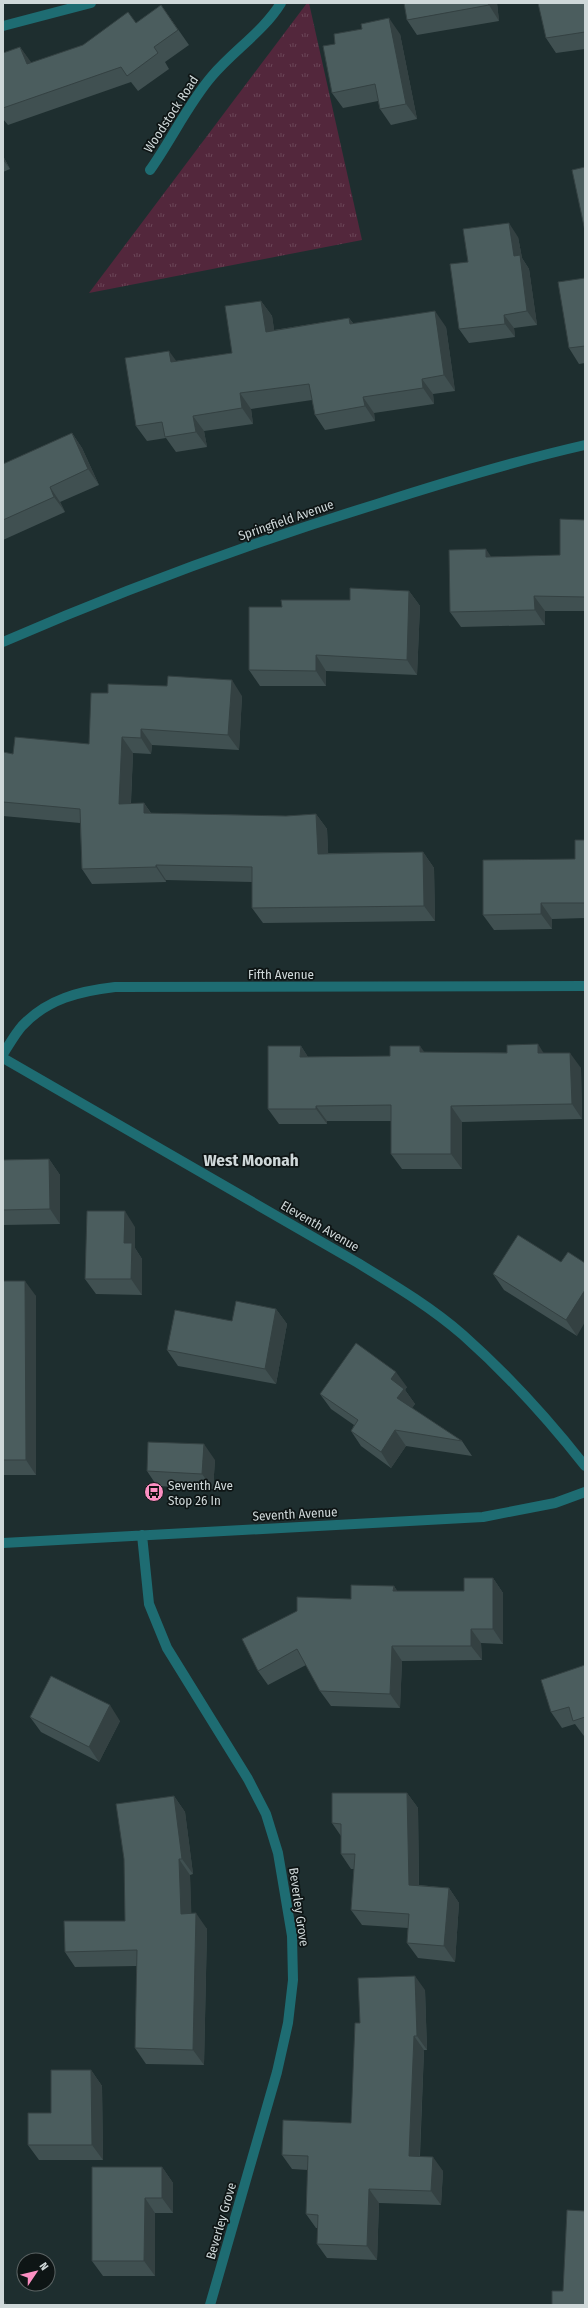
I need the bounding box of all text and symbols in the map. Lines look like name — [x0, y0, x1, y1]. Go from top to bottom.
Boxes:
street label: Woodstock Road — [141, 73, 201, 155]
street label: Springfield Avenue — [236, 497, 336, 543]
street label: Fifth Avenue — [248, 967, 314, 982]
district label: West Moonah — [203, 1150, 299, 1171]
street label: Eleventh Avenue — [278, 1198, 362, 1254]
place label: Seventh Ave Stop 26 In — [168, 1478, 233, 1508]
bus stop icon: Seventh Ave Stop 26 In — [143, 1481, 165, 1503]
street label: Seventh Avenue — [252, 1504, 338, 1524]
street label: Beverley Grove — [286, 1867, 312, 1947]
street label: Beverley Grove — [203, 2181, 239, 2261]
north arrow — [16, 2252, 56, 2292]
text: N — [37, 2260, 51, 2273]

